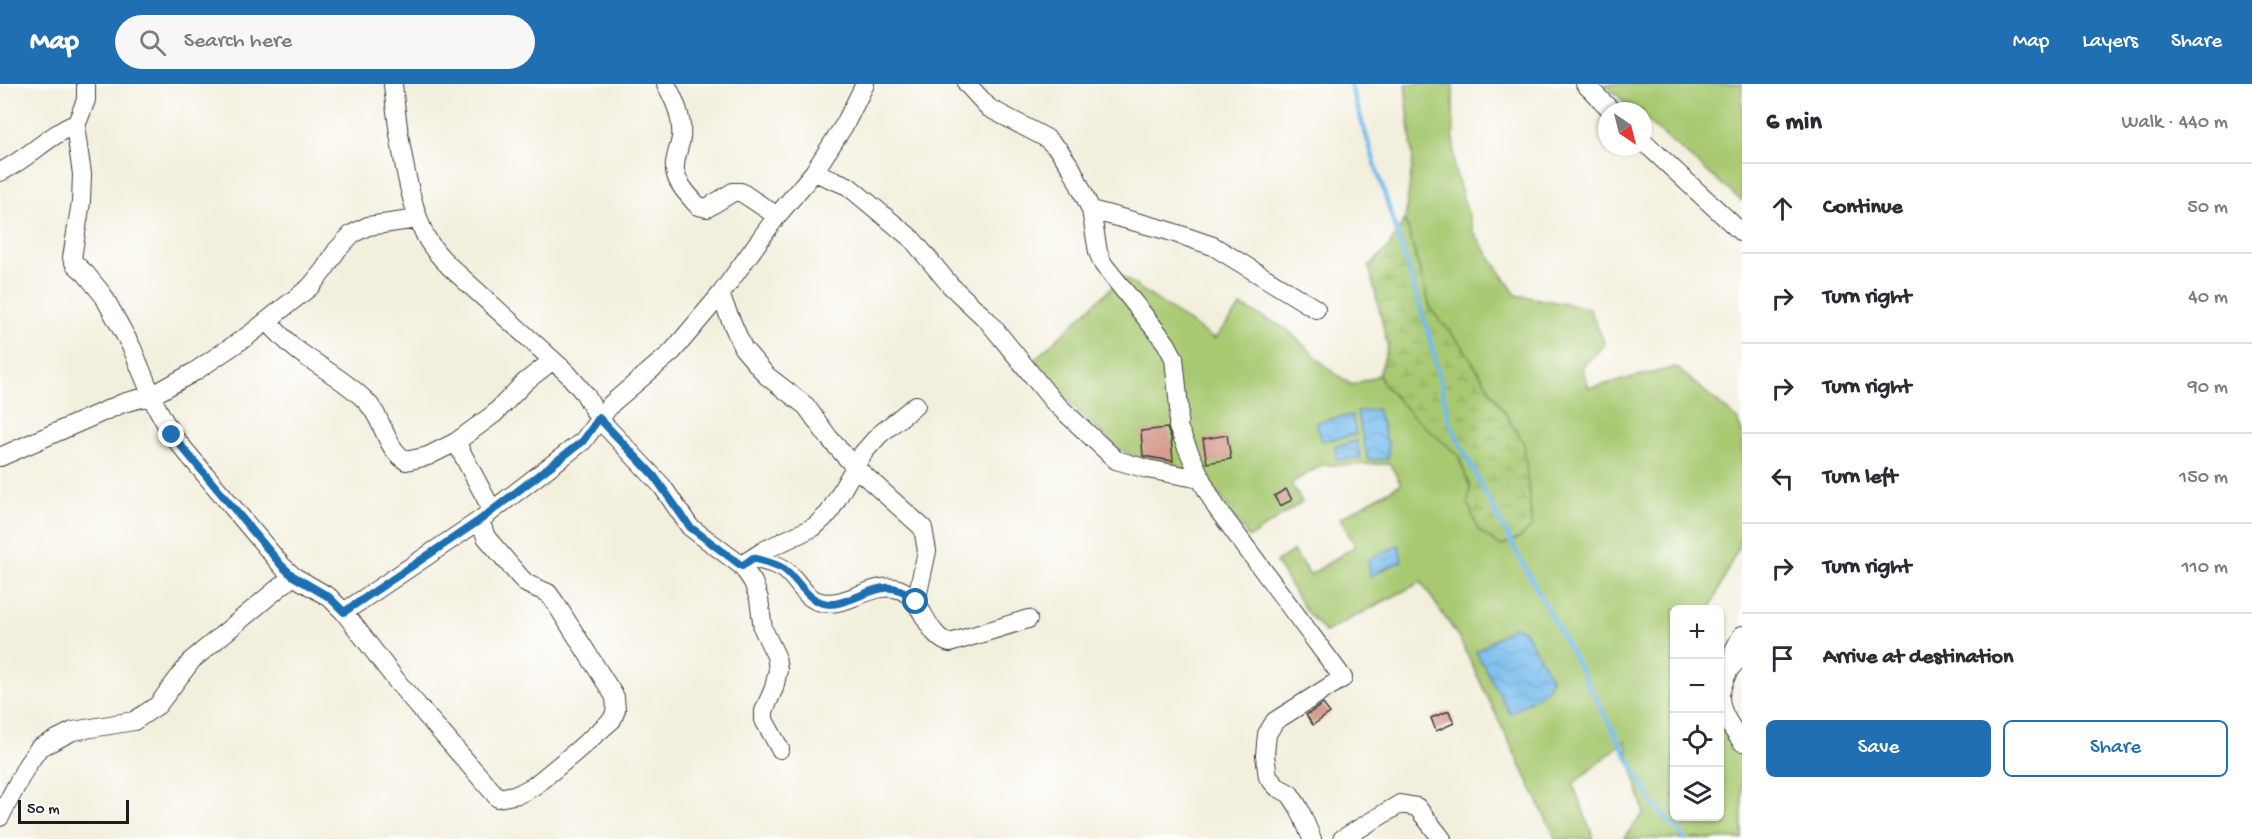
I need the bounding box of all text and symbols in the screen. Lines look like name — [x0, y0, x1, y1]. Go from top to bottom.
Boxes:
search box — [115, 15, 535, 69]
text: Map — [30, 26, 79, 59]
icon: search — [136, 26, 169, 59]
text: Search here — [184, 29, 292, 55]
text: Map — [2013, 30, 2049, 55]
text: Layers — [2082, 30, 2138, 55]
text: Share — [2171, 30, 2222, 55]
north arrow — [1598, 102, 1652, 156]
text: 6 min — [1766, 108, 1822, 139]
text: Walk · 440 m — [2122, 112, 2228, 135]
icon: ahead — [1766, 192, 1799, 225]
text: Continue — [1823, 195, 1903, 221]
text: 50 m — [2187, 197, 2228, 220]
icon: right — [1766, 282, 1799, 315]
text: Turn right — [1823, 285, 1911, 311]
text: 40 m — [2188, 287, 2228, 310]
icon: right — [1766, 372, 1799, 405]
text: Turn right — [1823, 375, 1911, 401]
text: 90 m — [2188, 377, 2228, 400]
route end — [158, 421, 184, 447]
icon: left — [1766, 462, 1799, 495]
text: Turn left — [1823, 465, 1897, 491]
text: 150 m — [2179, 467, 2228, 490]
icon: right — [1766, 552, 1799, 585]
text: Turn right — [1823, 555, 1911, 581]
text: 110 m — [2182, 557, 2228, 580]
route start — [902, 588, 928, 614]
map controls — [1670, 605, 1724, 821]
button: + — [1670, 605, 1724, 659]
icon: arrive — [1766, 642, 1799, 675]
text: Arrive at destination — [1823, 645, 2013, 671]
button: − — [1670, 659, 1724, 713]
button: locate — [1670, 713, 1724, 767]
button: Save — [1766, 720, 1991, 777]
button: Share — [2003, 720, 2228, 777]
button: layers — [1670, 767, 1724, 821]
scale bar — [18, 797, 129, 824]
text: 50 m — [27, 801, 60, 820]

